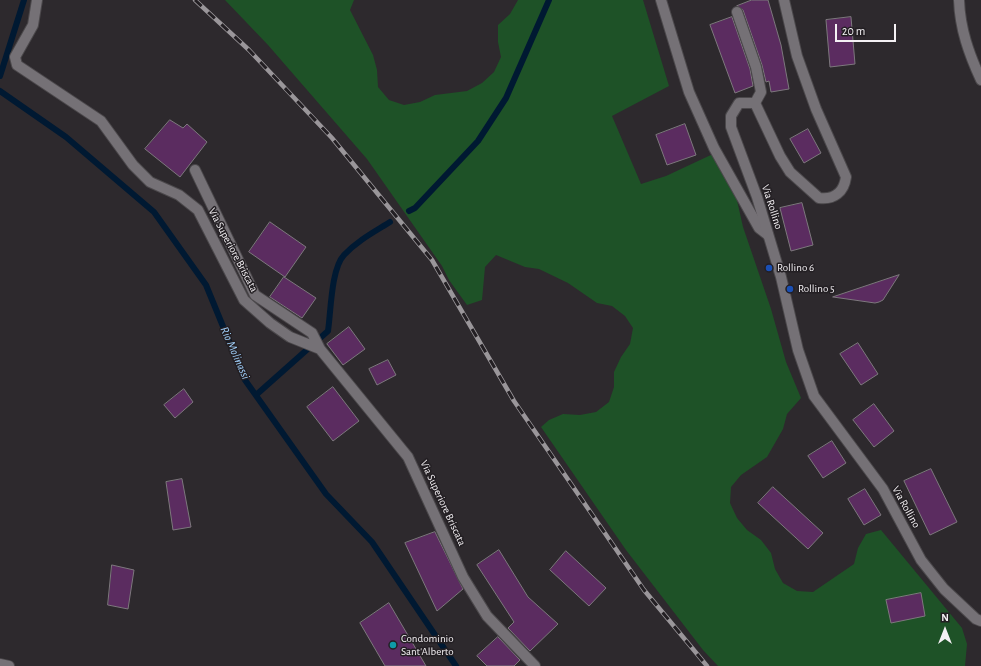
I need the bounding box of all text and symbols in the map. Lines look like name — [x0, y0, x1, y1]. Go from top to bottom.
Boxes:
scale bar — [837, 16, 898, 42]
text: 20 m — [842, 25, 865, 37]
street label: Via Rollino — [759, 183, 785, 231]
street label: Via Superiore Briscata — [205, 206, 261, 294]
place label: Rollino 6 — [777, 261, 814, 275]
marker: Rollino 6 — [764, 263, 774, 273]
place label: Rollino 5 — [798, 282, 835, 296]
marker: Rollino 5 — [785, 284, 795, 294]
water label: Rio Molinassi — [217, 324, 253, 382]
street label: Via Superiore Briscata — [417, 458, 469, 548]
street label: Via Rollino — [889, 484, 923, 530]
north arrow — [925, 610, 965, 650]
text: N — [941, 612, 949, 623]
place label: Condominio Sant'Alberto — [401, 632, 454, 658]
marker: Condominio Sant'Alberto — [388, 640, 398, 650]

